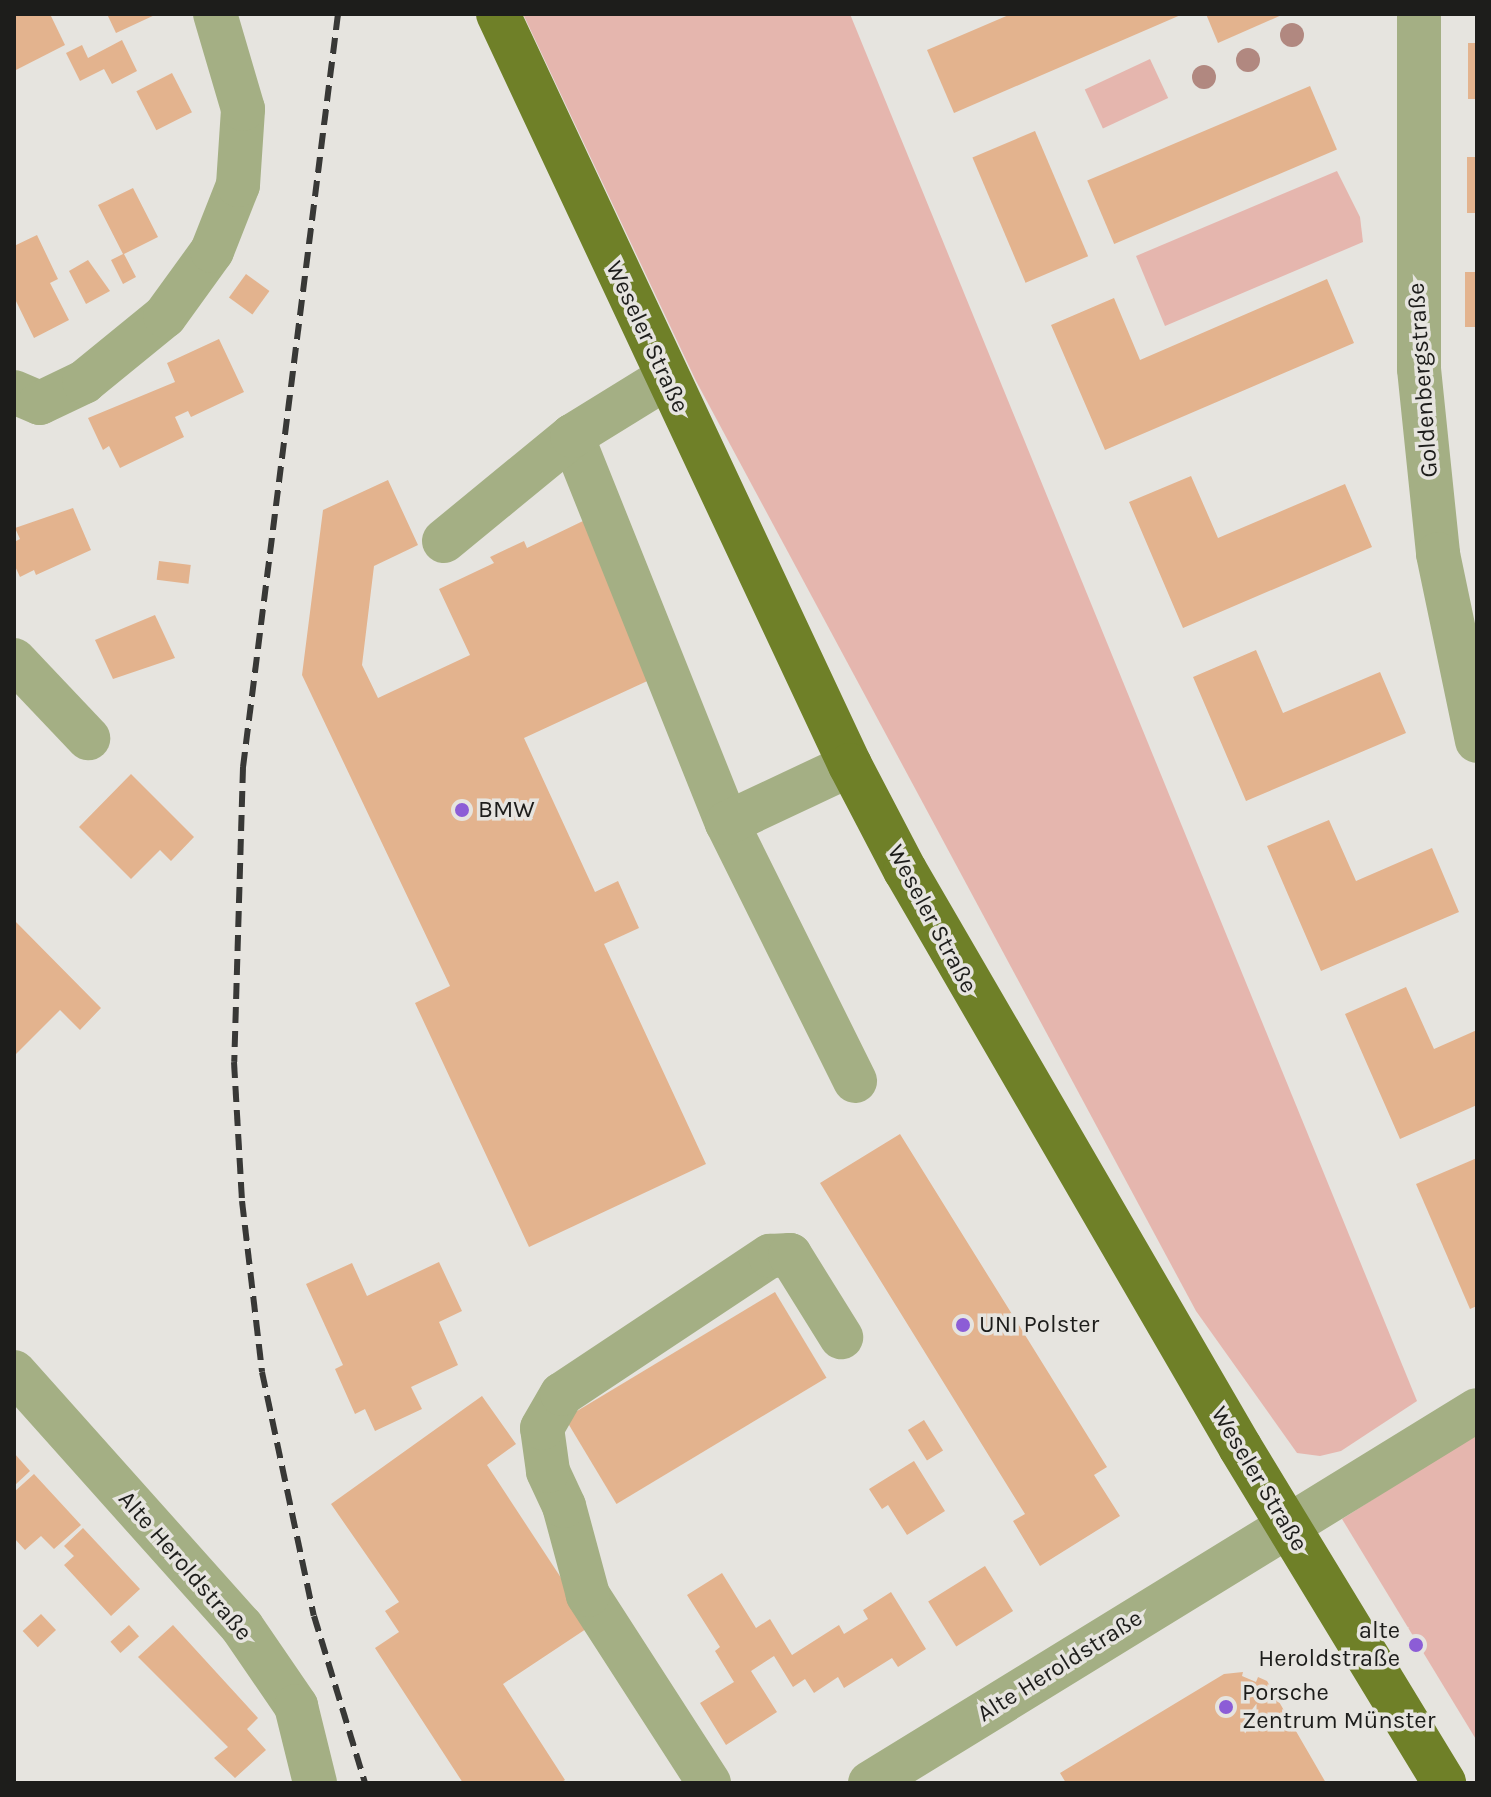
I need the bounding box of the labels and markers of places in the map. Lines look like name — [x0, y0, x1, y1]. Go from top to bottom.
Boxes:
place label: BMW — [478, 796, 535, 824]
marker: BMW — [453, 801, 471, 819]
place label: UNI Polster — [979, 1311, 1099, 1339]
marker: UNI Polster — [954, 1316, 972, 1334]
place label: alte Heroldstraße — [1258, 1617, 1400, 1673]
marker: alte Heroldstraße — [1407, 1636, 1425, 1654]
place label: Porsche Zentrum Münster — [1242, 1679, 1435, 1735]
marker: Porsche Zentrum Münster — [1217, 1698, 1235, 1716]

